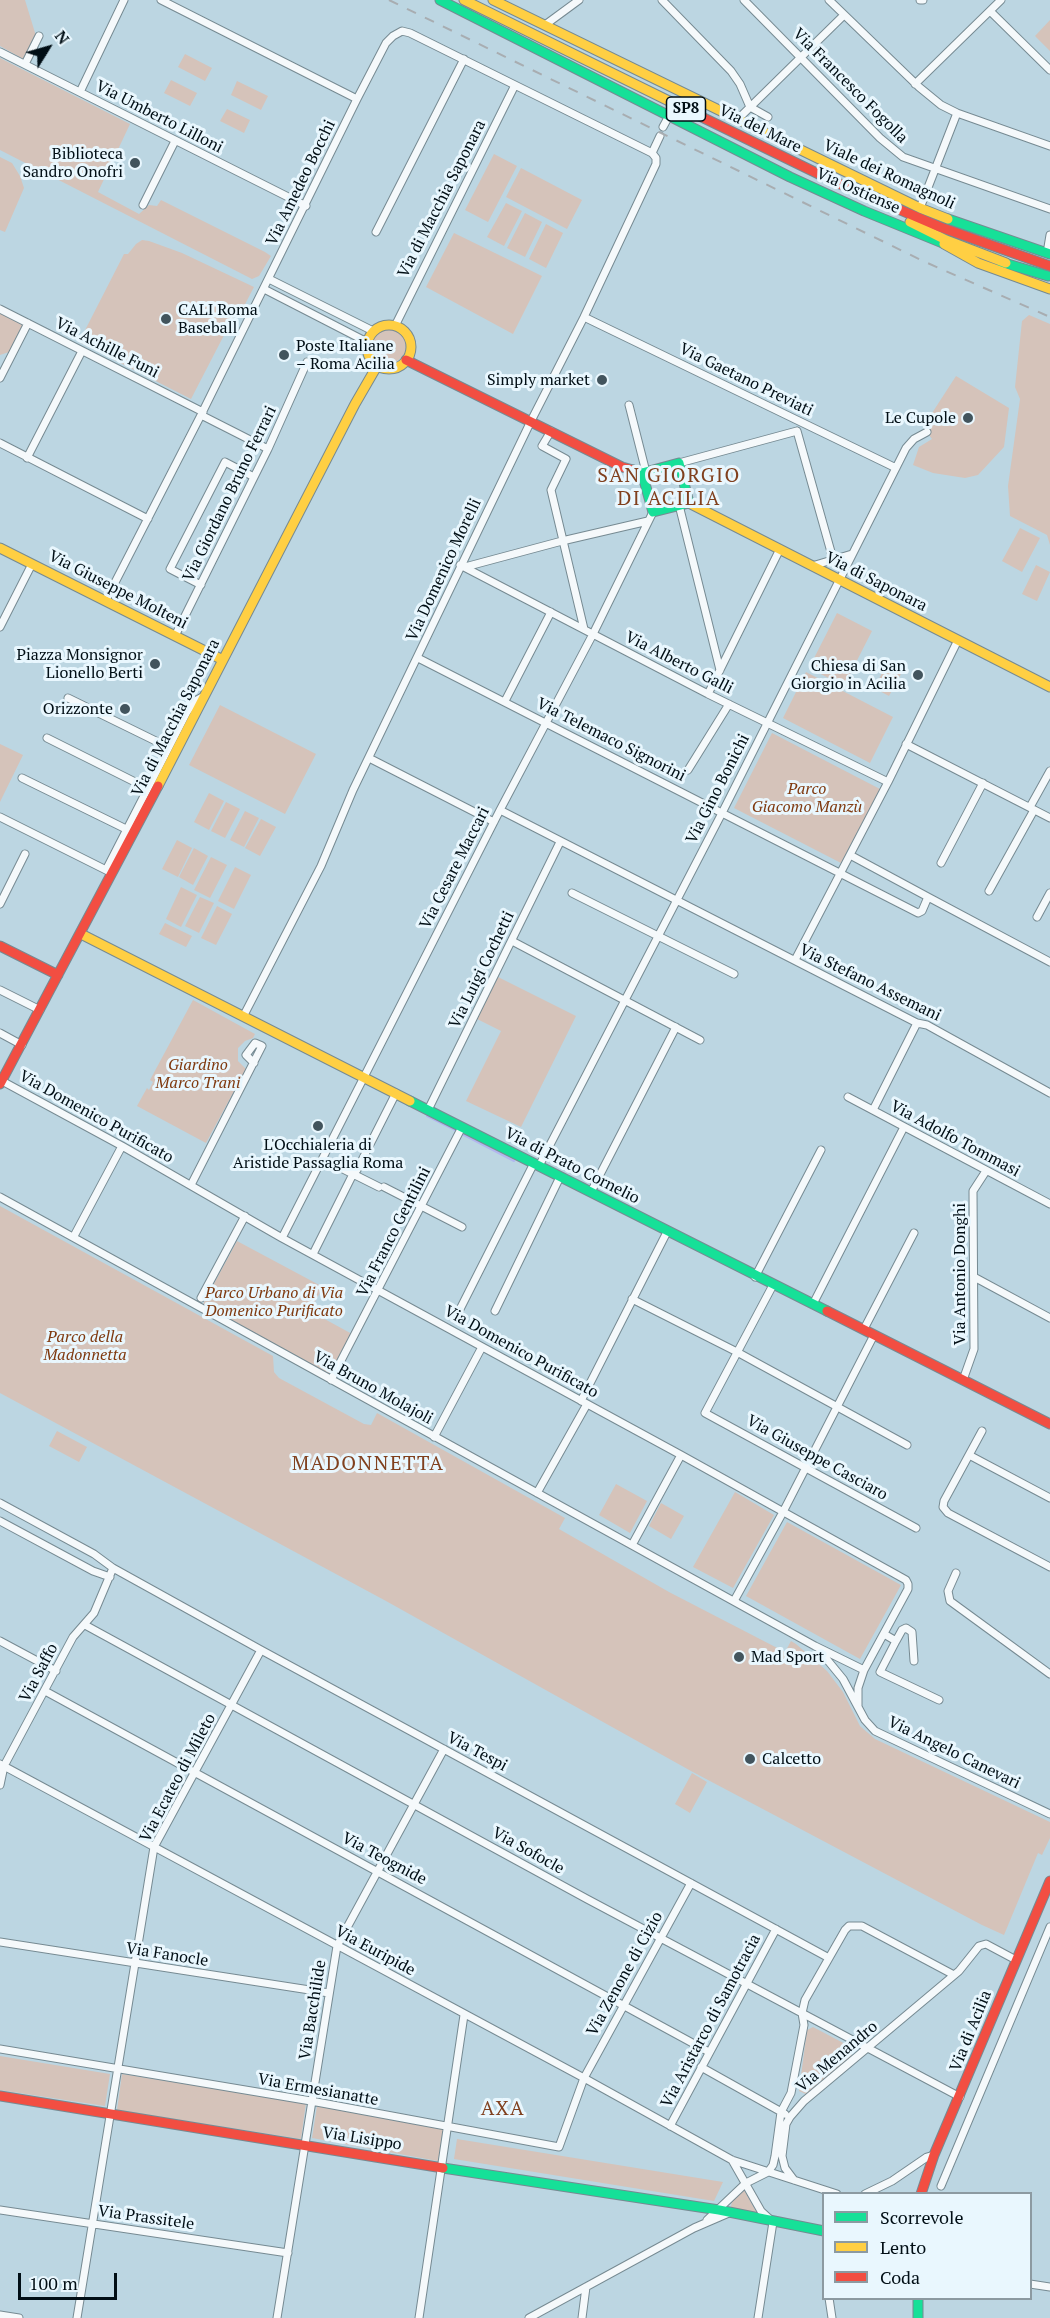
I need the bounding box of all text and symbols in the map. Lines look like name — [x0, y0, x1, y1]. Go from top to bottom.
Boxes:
north arrow — [18, 18, 78, 78]
street label: Via Francesco Fogolla — [789, 25, 911, 147]
text: N — [50, 26, 75, 49]
street label: Via Umberto Lilloni — [92, 77, 226, 157]
road number: SP8 — [666, 97, 706, 121]
street label: Via del Mare — [716, 101, 804, 157]
street label: Via Amedeo Bocchi — [262, 117, 340, 249]
street label: Via di Macchia Saponara — [394, 117, 490, 281]
street label: Viale dei Romagnoli — [820, 136, 958, 214]
place label: Biblioteca Sandro Onofri — [22, 144, 123, 182]
marker: Biblioteca Sandro Onofri — [128, 156, 142, 170]
street label: Via Ostiense — [813, 164, 903, 218]
place label: CALI Roma Baseball — [178, 300, 258, 338]
marker: CALI Roma Baseball — [159, 312, 173, 326]
street label: Via Achille Funi — [52, 314, 162, 382]
place label: Poste Italiane – Roma Acilia — [296, 336, 395, 374]
street label: Via Gaetano Previati — [676, 339, 816, 421]
marker: Poste Italiane – Roma Acilia — [277, 348, 291, 362]
place label: Simply market — [487, 370, 590, 390]
marker: Simply market — [595, 373, 609, 387]
street label: Via Giordano Bruno Ferrari — [179, 403, 281, 585]
place label: Le Cupole — [885, 408, 956, 428]
marker: Le Cupole — [961, 411, 975, 425]
district label: SAN GIORGIO DI ACILIA — [597, 464, 741, 511]
street label: Via Domenico Morelli — [402, 496, 486, 644]
street label: Via Giuseppe Molteni — [45, 547, 191, 633]
street label: Via di Saponara — [822, 548, 930, 616]
street label: Via Alberto Galli — [622, 628, 736, 698]
street label: Via di Macchia Saponara — [128, 636, 224, 800]
place label: Piazza Monsignor Lionello Berti — [16, 645, 143, 683]
place label: Chiesa di San Giorgio in Acilia — [791, 656, 906, 694]
marker: Piazza Monsignor Lionello Berti — [148, 657, 162, 671]
marker: Chiesa di San Giorgio in Acilia — [911, 668, 925, 682]
street label: Via Telemaco Signorini — [533, 694, 689, 786]
place label: Orizzonte — [43, 699, 113, 719]
marker: Orizzonte — [118, 702, 132, 716]
street label: Via Gino Bonichi — [682, 731, 754, 847]
park label: Parco Giacomo Manzù — [752, 779, 862, 817]
street label: Via Cesare Maccari — [416, 804, 494, 932]
street label: Via Luigi Cochetti — [445, 908, 519, 1032]
street label: Via Stefano Assemani — [796, 940, 944, 1026]
park label: Giardino Marco Trani — [156, 1055, 240, 1093]
street label: Via Domenico Purificato — [15, 1067, 177, 1167]
street label: Via Adolfo Tommasi — [887, 1097, 1023, 1181]
marker: L'Occhialeria di Aristide Passaglia Roma — [311, 1119, 325, 1133]
street label: Via di Prato Cornelio — [501, 1124, 643, 1208]
place label: L'Occhialeria di Aristide Passaglia Roma — [233, 1135, 403, 1173]
street label: Via Franco Gentilini — [353, 1164, 435, 1300]
street label: Via Antonio Donghi — [950, 1203, 970, 1345]
park label: Parco Urbano di Via Domenico Purificato — [205, 1283, 343, 1321]
street label: Via Domenico Purificato — [440, 1302, 602, 1402]
park label: Parco della Madonnetta — [43, 1327, 127, 1365]
street label: Via Bruno Molajoli — [310, 1347, 436, 1429]
street label: Via Giuseppe Casciaro — [743, 1411, 891, 1505]
district label: MADONNETTA — [292, 1452, 444, 1476]
street label: Via Saffo — [16, 1640, 62, 1706]
place label: Mad Sport — [751, 1647, 824, 1667]
marker: Mad Sport — [732, 1650, 746, 1664]
street label: Via Ecateo di Mileto — [136, 1710, 220, 1846]
street label: Via Angelo Canevari — [885, 1713, 1023, 1793]
street label: Via Tespi — [444, 1728, 510, 1776]
place label: Calcetto — [762, 1749, 821, 1769]
marker: Calcetto — [743, 1752, 757, 1766]
street label: Via Sofocle — [489, 1823, 567, 1879]
street label: Via Teognide — [338, 1829, 430, 1889]
street label: Via Zenone di Cizio — [583, 1909, 667, 2039]
street label: Via Euripide — [332, 1922, 418, 1980]
street label: Via Aristarco di Samotracia — [657, 1931, 765, 2111]
street label: Via Fanocle — [124, 1939, 210, 1971]
street label: Via Bacchilide — [296, 1959, 330, 2061]
street label: Via di Acilia — [946, 1988, 996, 2074]
street label: Via Menandro — [792, 2017, 882, 2097]
street label: Via Ermesianatte — [256, 2070, 380, 2110]
district label: AXA — [481, 2097, 525, 2121]
street label: Via Lisippo — [321, 2123, 403, 2155]
legend — [822, 2192, 1032, 2300]
street label: Via Prassitele — [97, 2202, 195, 2234]
text: Scorrevole — [880, 2205, 963, 2229]
text: Lento — [880, 2235, 926, 2259]
scale bar — [21, 2261, 120, 2299]
text: Coda — [880, 2265, 920, 2289]
text: 100 m — [29, 2271, 78, 2295]

